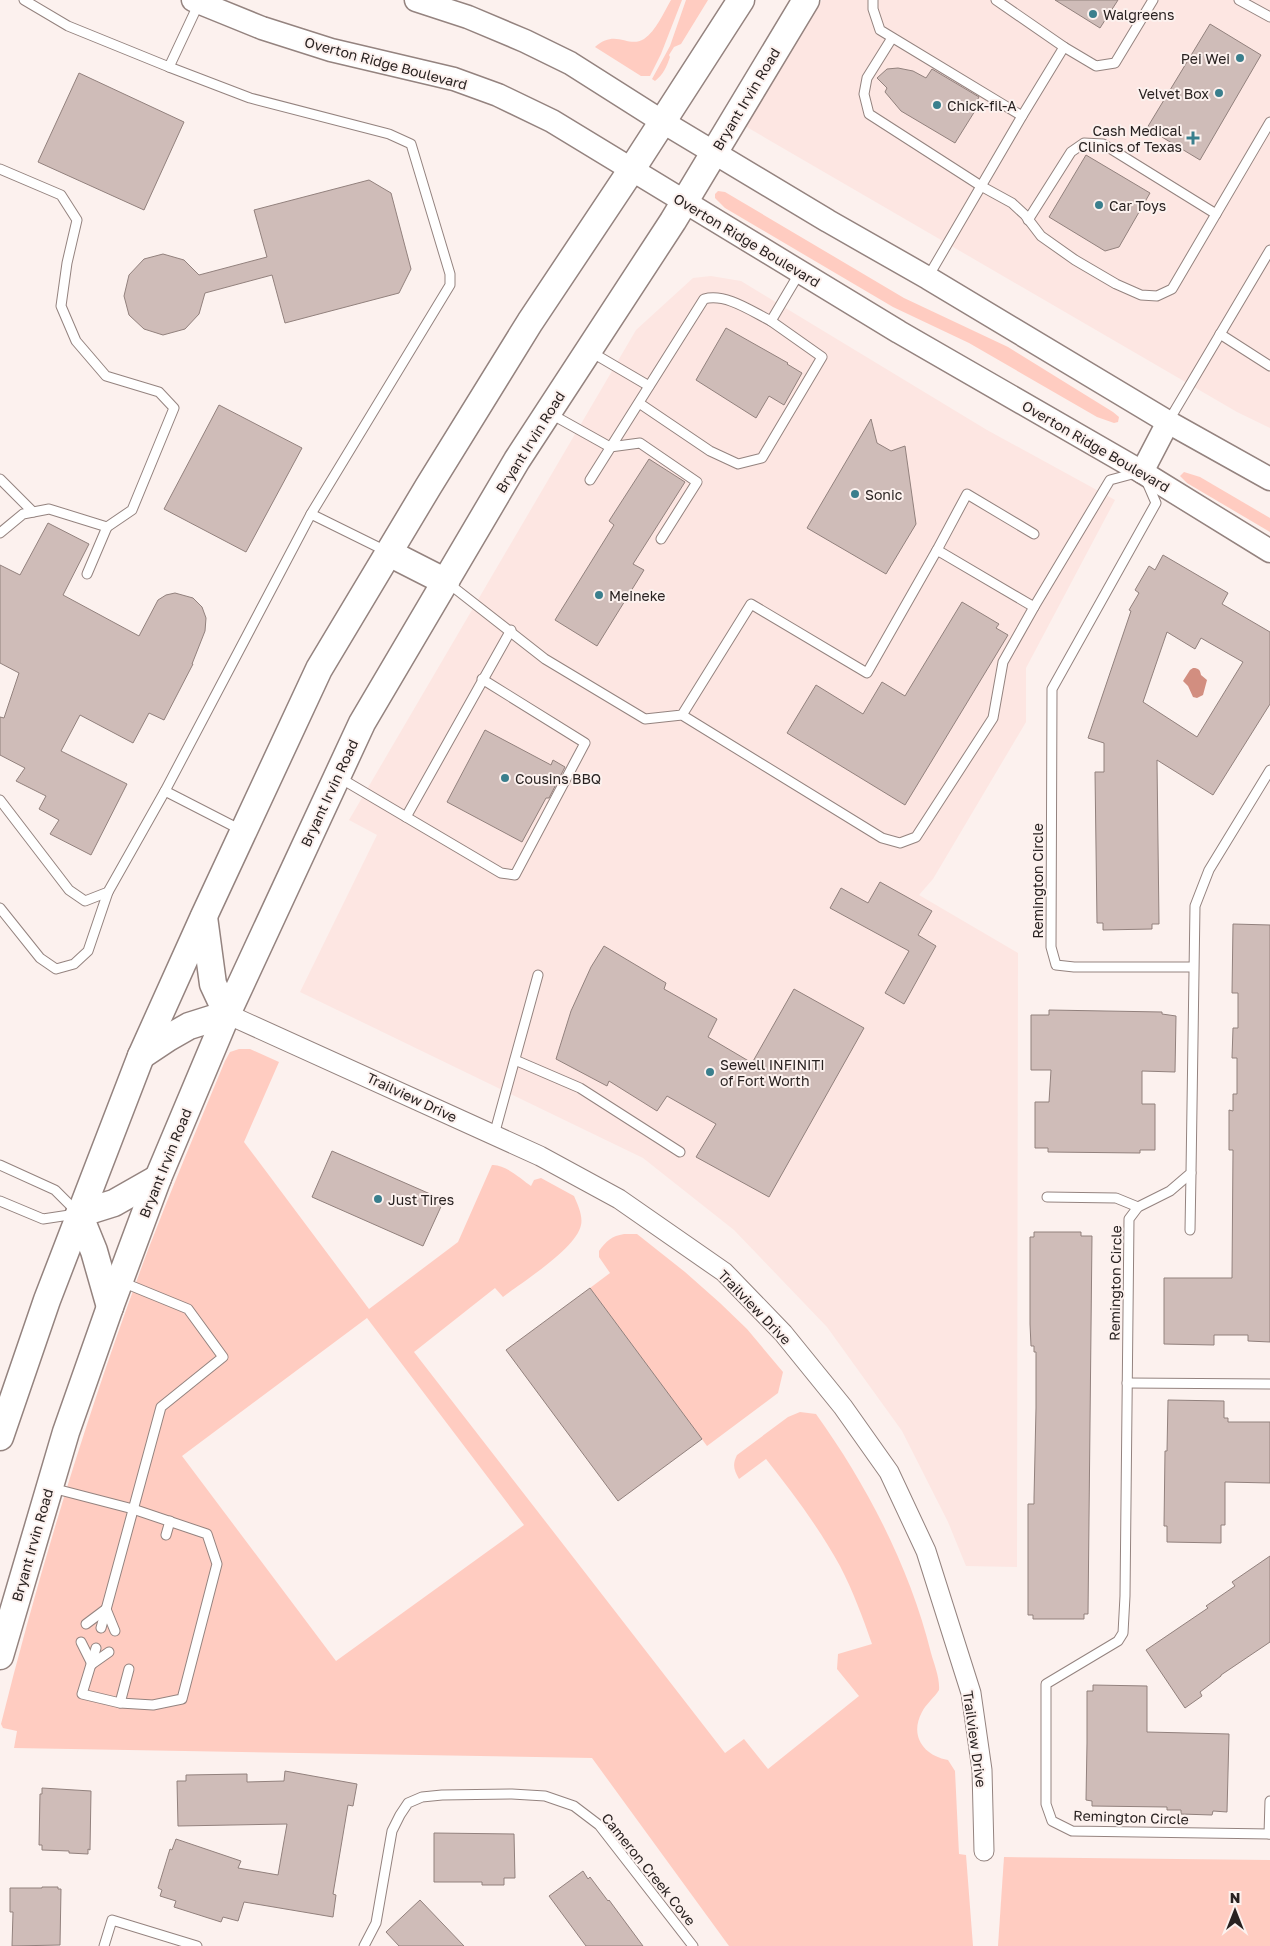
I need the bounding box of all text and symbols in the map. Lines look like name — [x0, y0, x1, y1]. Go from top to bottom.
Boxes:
place label: Walgreens — [1103, 6, 1174, 23]
marker: Walgreens — [1087, 8, 1099, 20]
street label: Overton Ridge Boulevard — [303, 33, 469, 93]
street label: Bryant Irvin Road — [709, 45, 783, 153]
place label: Pei Wei — [1181, 50, 1230, 67]
marker: Pei Wei — [1234, 52, 1246, 64]
place label: Velvet Box — [1138, 85, 1209, 102]
marker: Velvet Box — [1213, 87, 1225, 99]
place label: Chick-fil-A — [947, 97, 1017, 114]
marker: Chick-fil-A — [931, 99, 943, 111]
place label: Cash Medical Clinics of Texas — [1078, 122, 1182, 155]
marker: Cash Medical Clinics of Texas — [1186, 131, 1200, 145]
street label: Overton Ridge Boulevard — [671, 190, 823, 290]
place label: Car Toys — [1109, 197, 1166, 214]
marker: Car Toys — [1093, 199, 1105, 211]
street label: Bryant Irvin Road — [492, 388, 568, 496]
street label: Overton Ridge Boulevard — [1019, 397, 1173, 495]
place label: Sonic — [865, 486, 903, 503]
marker: Sonic — [849, 488, 861, 500]
place label: Meineke — [609, 587, 665, 604]
marker: Meineke — [593, 589, 605, 601]
street label: Bryant Irvin Road — [297, 737, 361, 849]
place label: Cousins BBQ — [515, 770, 601, 787]
marker: Cousins BBQ — [499, 772, 511, 784]
street label: Remington Circle — [1029, 823, 1046, 939]
place label: Sewell INFINITI of Fort Worth — [720, 1056, 825, 1089]
marker: Sewell INFINITI of Fort Worth — [704, 1066, 716, 1078]
street label: Trailview Drive — [364, 1069, 460, 1125]
street label: Bryant Irvin Road — [135, 1106, 195, 1220]
place label: Just Tires — [388, 1191, 454, 1208]
marker: Just Tires — [372, 1193, 384, 1205]
street label: Remington Circle — [1105, 1225, 1125, 1341]
street label: Trailview Drive — [715, 1266, 795, 1348]
street label: Bryant Irvin Road — [8, 1487, 56, 1603]
street label: Trailview Drive — [960, 1689, 990, 1789]
street label: Remington Circle — [1073, 1806, 1189, 1828]
street label: Cameron Creek Cove — [598, 1809, 700, 1929]
north arrow — [1210, 1886, 1260, 1936]
text: N — [1230, 1889, 1240, 1906]

